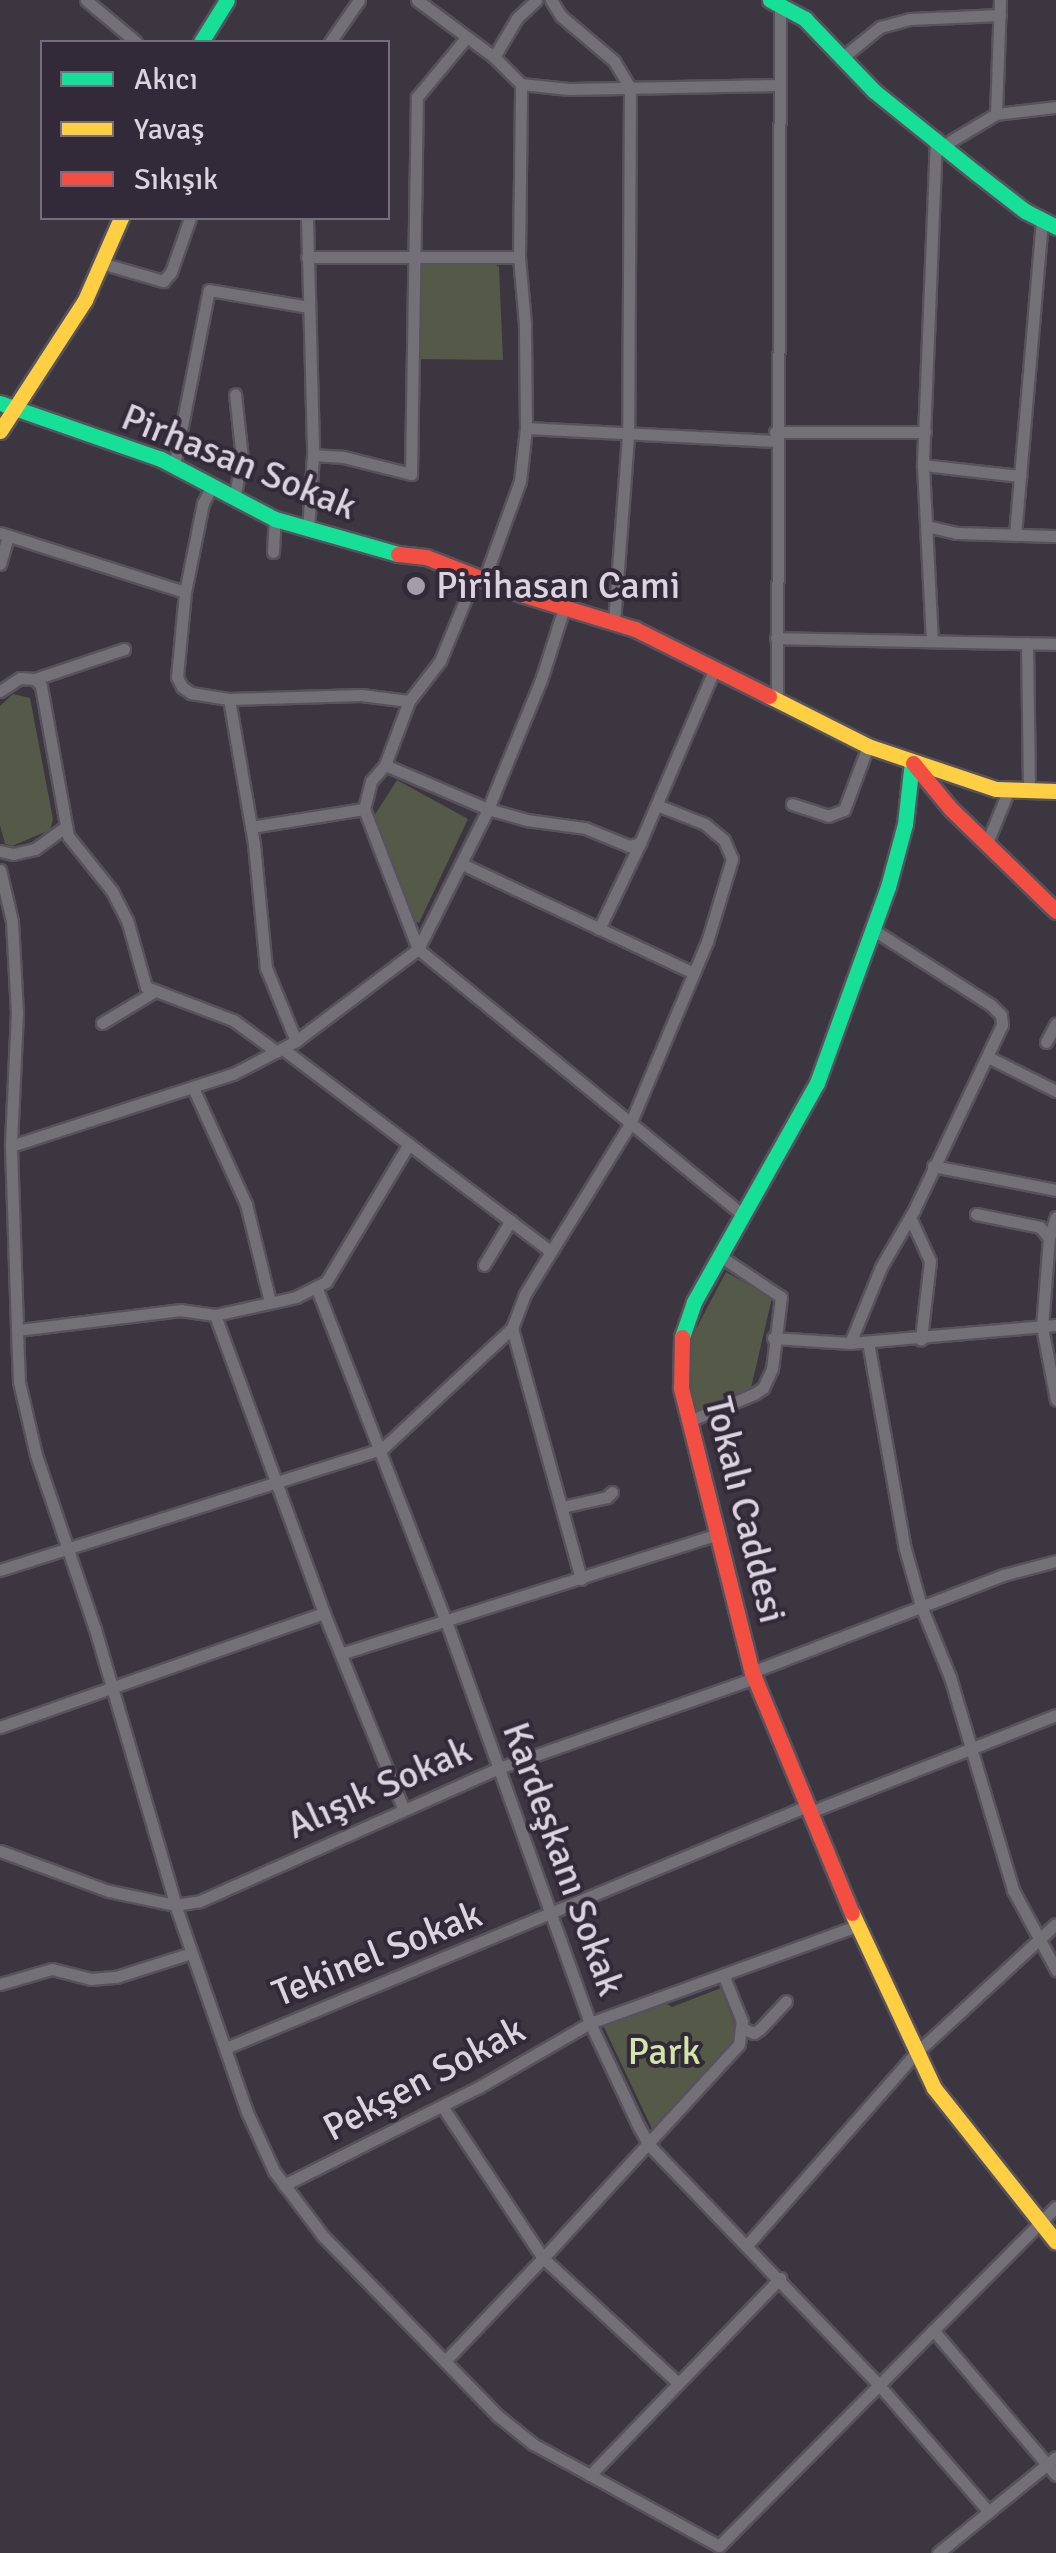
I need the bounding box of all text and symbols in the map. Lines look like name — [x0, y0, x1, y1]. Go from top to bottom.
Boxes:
legend — [40, 40, 390, 220]
text: Akıcı — [134, 61, 198, 98]
text: Yavaş — [134, 111, 204, 148]
text: Sıkışık — [134, 161, 218, 198]
street label: Pirhasan Sokak — [115, 394, 363, 530]
place label: Pirihasan Cami — [436, 563, 680, 609]
marker: Pirihasan Cami — [405, 575, 427, 597]
street label: Tokalı Caddesi — [695, 1392, 795, 1628]
street label: Kardeşkanı Sokak — [492, 1716, 634, 2002]
street label: Alışık Sokak — [280, 1727, 478, 1849]
street label: Tekinel Sokak — [266, 1891, 488, 2017]
street label: Pekşen Sokak — [315, 2007, 533, 2151]
park label: Park — [627, 2029, 701, 2075]

